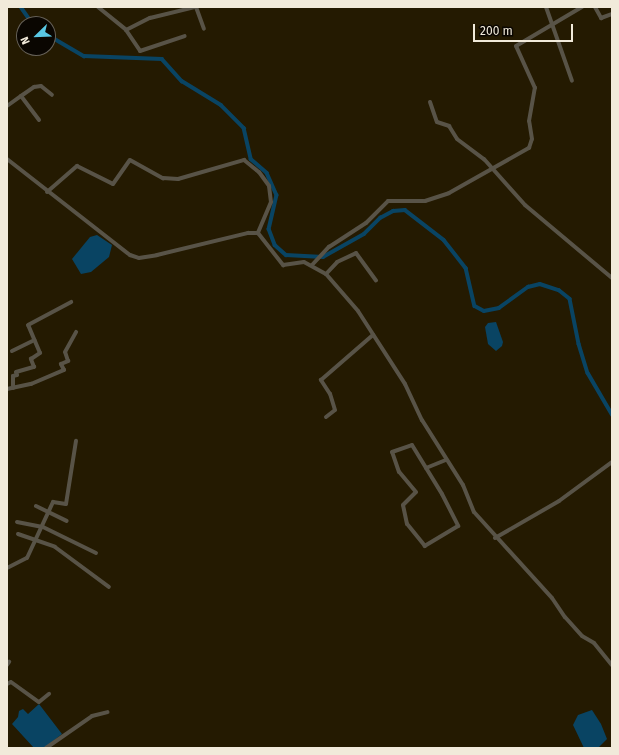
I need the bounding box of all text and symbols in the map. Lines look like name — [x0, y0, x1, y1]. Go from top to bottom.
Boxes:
north arrow — [16, 16, 56, 56]
scale bar — [475, 16, 575, 42]
text: 200 m — [480, 24, 513, 38]
text: N — [18, 35, 33, 46]

